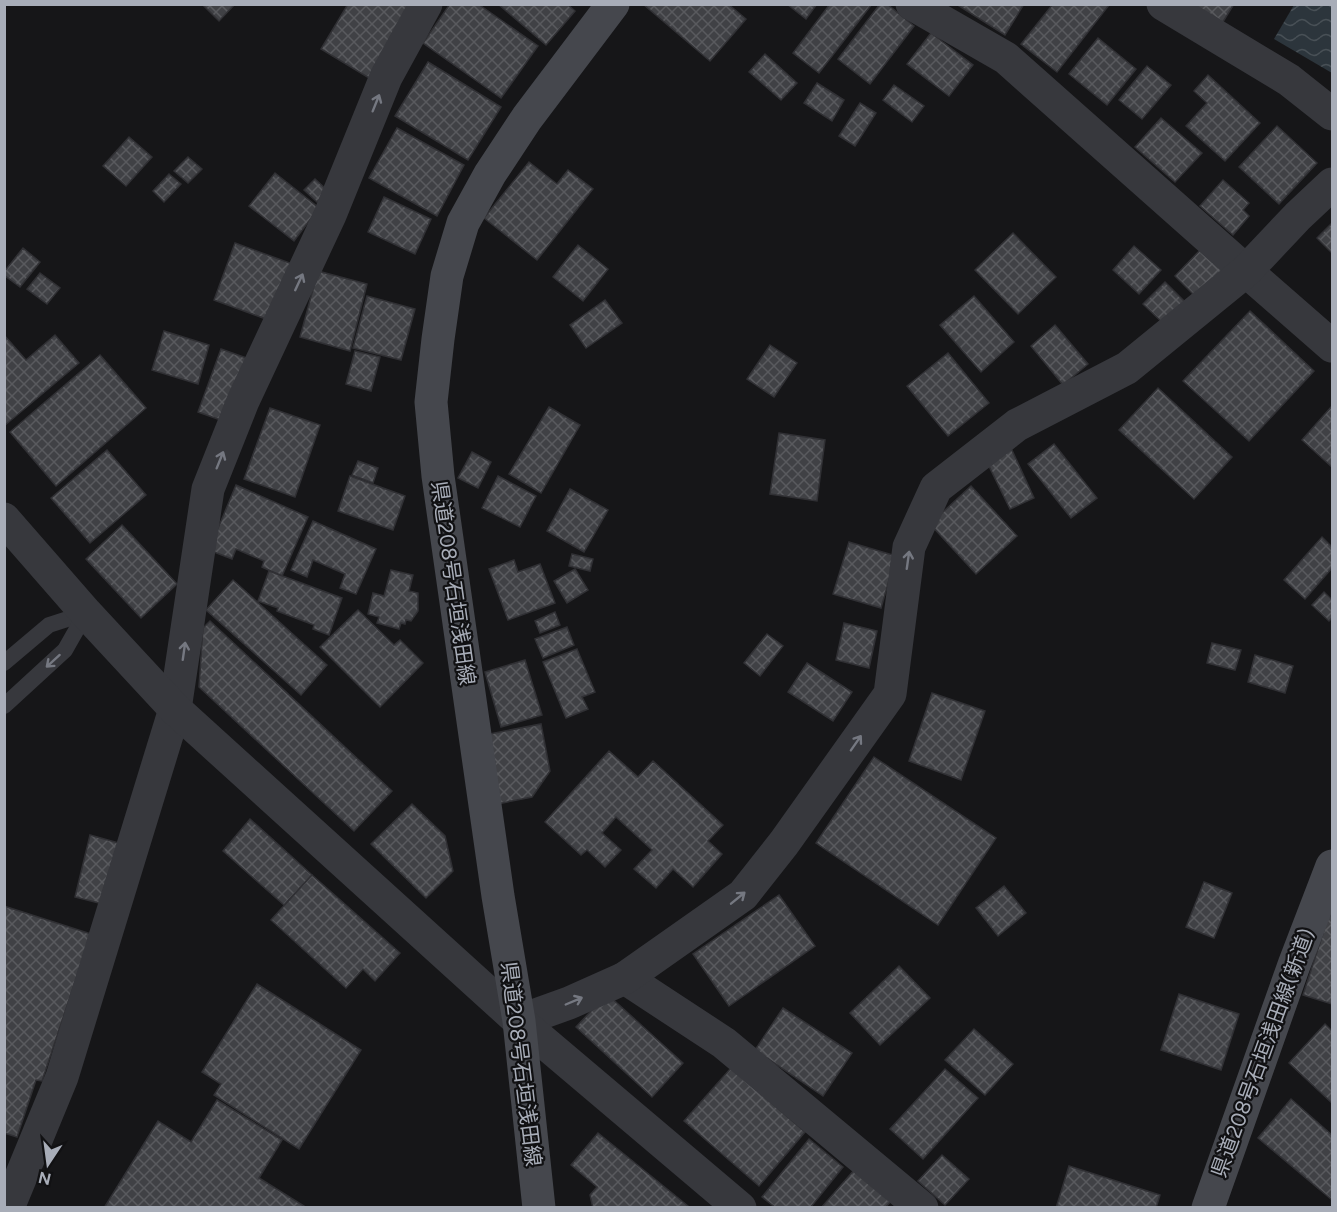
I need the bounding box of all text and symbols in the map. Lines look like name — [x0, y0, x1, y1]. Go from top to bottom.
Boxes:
one-way arrow — [371, 94, 382, 113]
one-way arrow — [293, 274, 305, 292]
one-way arrow — [215, 451, 226, 470]
street label: 県道208号石垣浅田線 — [427, 479, 480, 687]
one-way arrow — [902, 550, 913, 570]
one-way arrow — [178, 642, 189, 662]
one-way arrow — [46, 654, 61, 668]
one-way arrow — [850, 735, 862, 751]
one-way arrow — [730, 891, 746, 904]
street label: 県道208号石垣浅田線(新道) — [1206, 925, 1319, 1181]
street label: 県道208号石垣浅田線 — [497, 960, 546, 1168]
one-way arrow — [564, 995, 582, 1006]
north arrow — [18, 1134, 78, 1194]
text: N — [37, 1167, 53, 1189]

